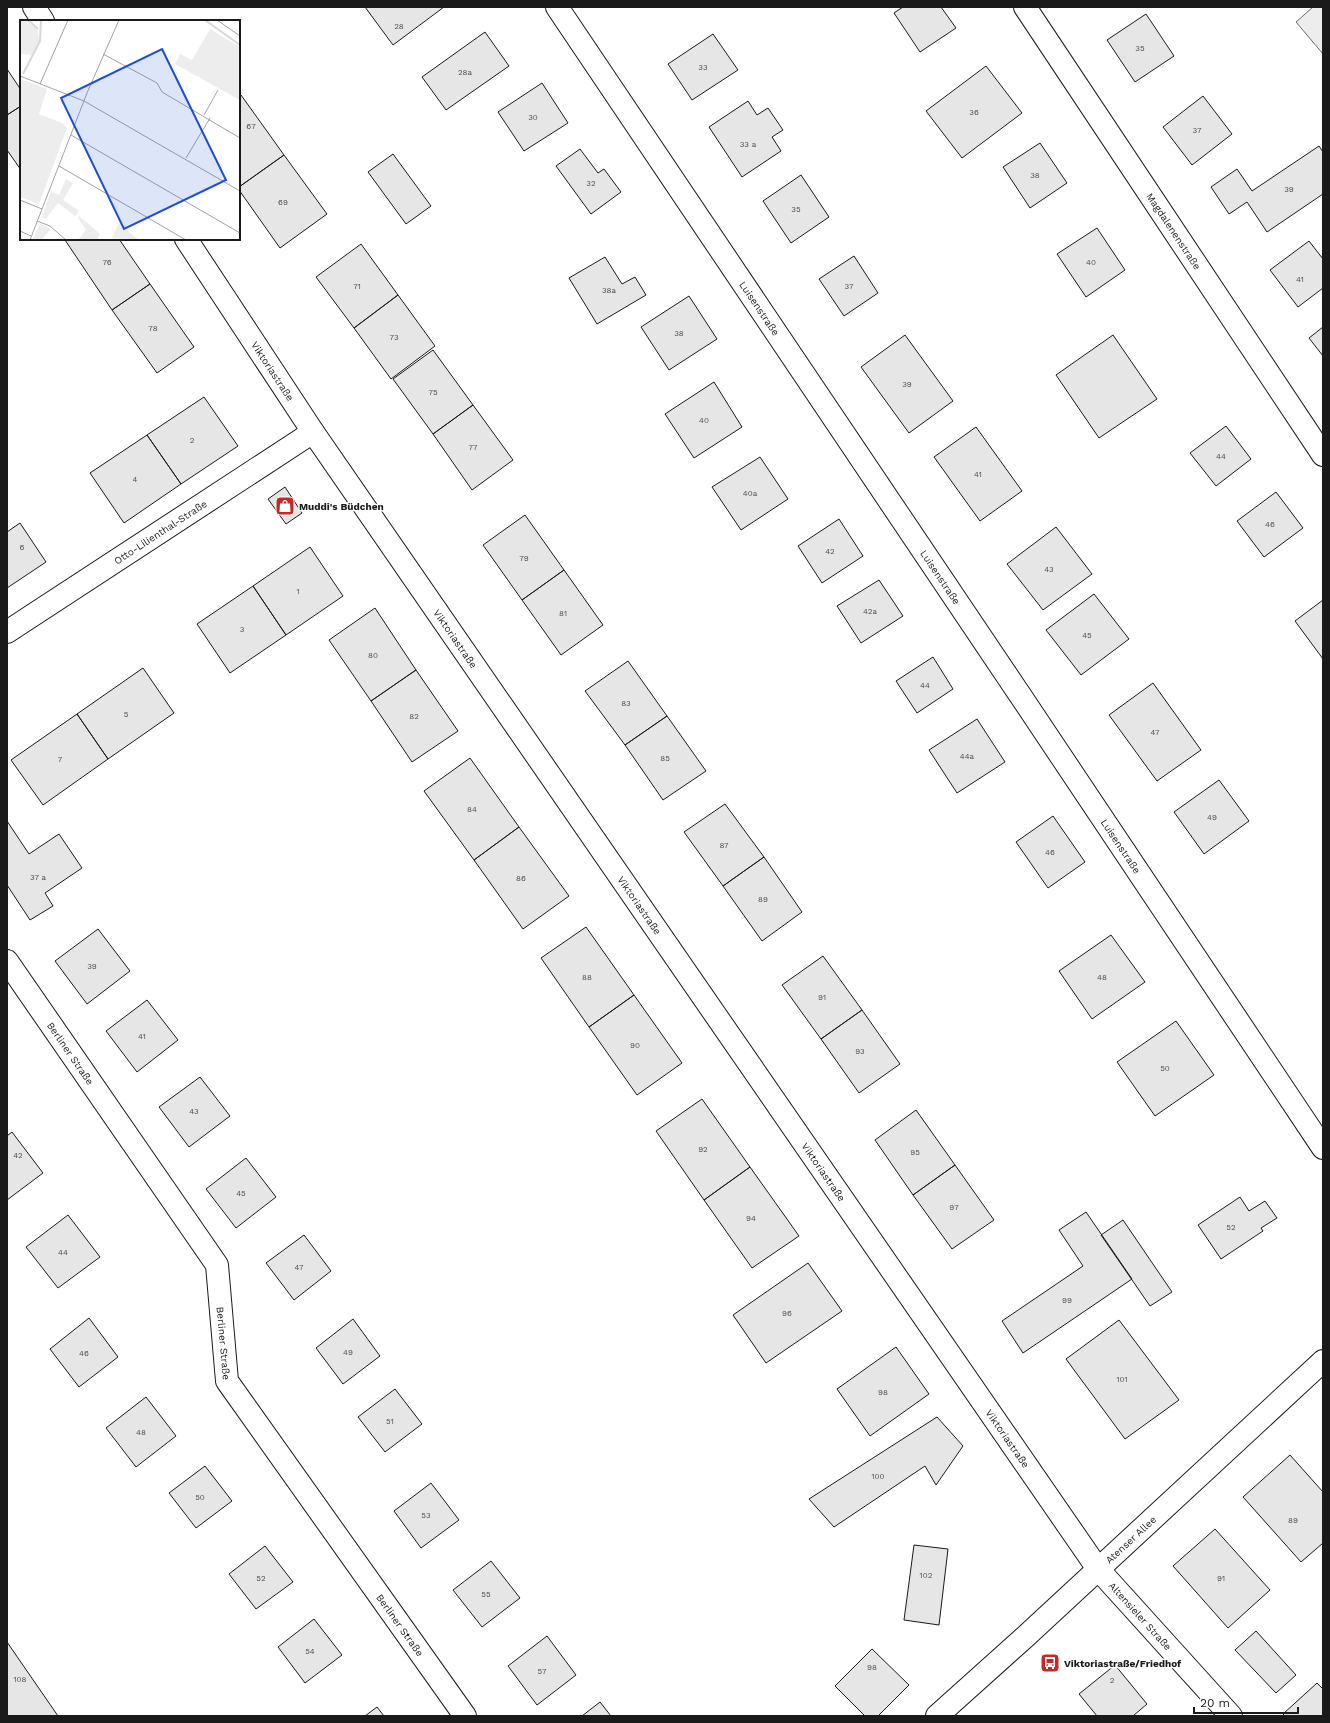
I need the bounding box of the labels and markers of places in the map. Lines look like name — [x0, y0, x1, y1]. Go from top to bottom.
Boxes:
shop icon: Muddi's Büdchen — [274, 495, 296, 517]
place label: Muddi's Büdchen — [299, 501, 384, 512]
bus stop icon: Viktoriastraße/Friedhof — [1039, 1652, 1061, 1674]
place label: Viktoriastraße/Friedhof — [1064, 1658, 1182, 1669]

